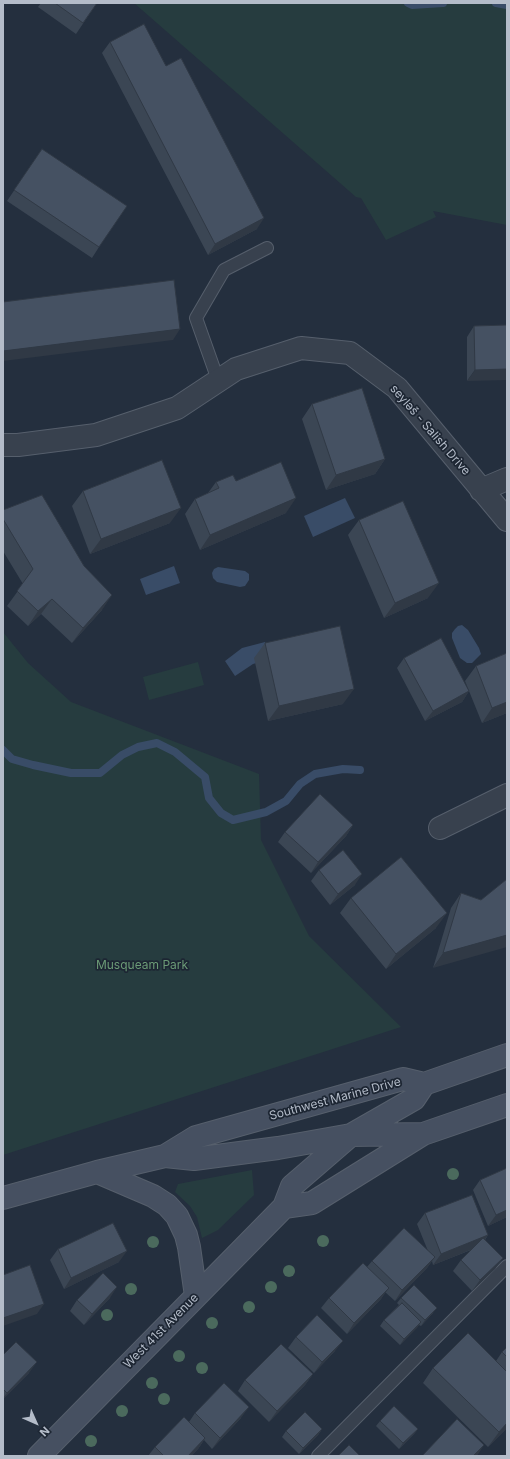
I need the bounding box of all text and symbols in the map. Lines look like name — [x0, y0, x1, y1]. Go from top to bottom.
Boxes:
street label: seyləš - Salish Drive — [387, 382, 473, 478]
park label: Musqueam Park — [96, 958, 188, 972]
street label: Southwest Marine Drive — [268, 1074, 402, 1124]
street label: West 41st Avenue — [121, 1291, 201, 1371]
north arrow — [16, 1403, 56, 1443]
text: N — [37, 1424, 52, 1439]

